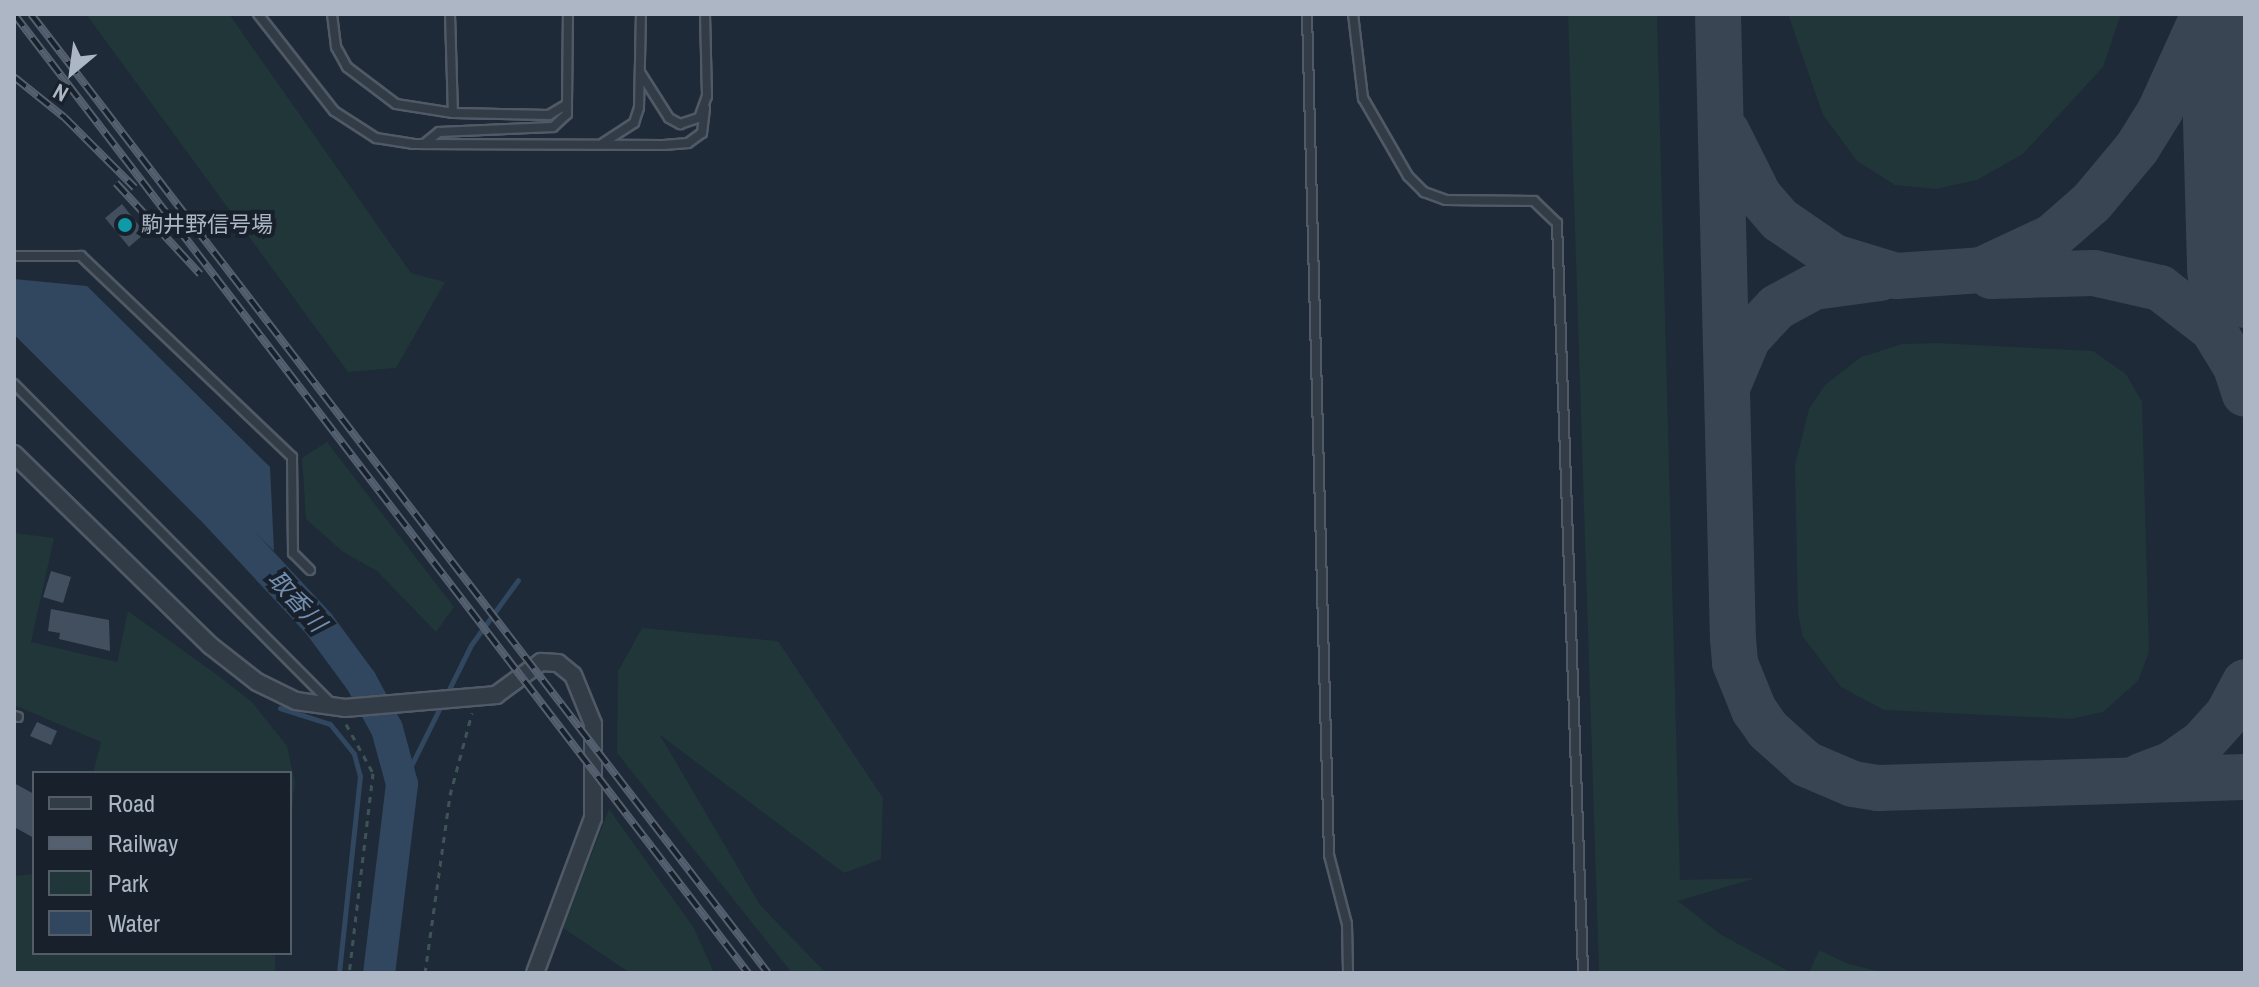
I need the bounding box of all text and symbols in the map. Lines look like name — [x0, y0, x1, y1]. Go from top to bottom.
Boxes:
north arrow — [32, 32, 112, 112]
text: N — [47, 77, 73, 109]
place label: 駒井野信号場 — [141, 212, 273, 238]
marker: 駒井野信号場 — [116, 216, 134, 234]
water label: 取香川 — [262, 565, 332, 637]
legend — [32, 771, 292, 955]
text: Road — [108, 787, 155, 819]
text: Railway — [108, 827, 178, 859]
text: Park — [108, 867, 148, 899]
text: Water — [108, 907, 160, 939]

